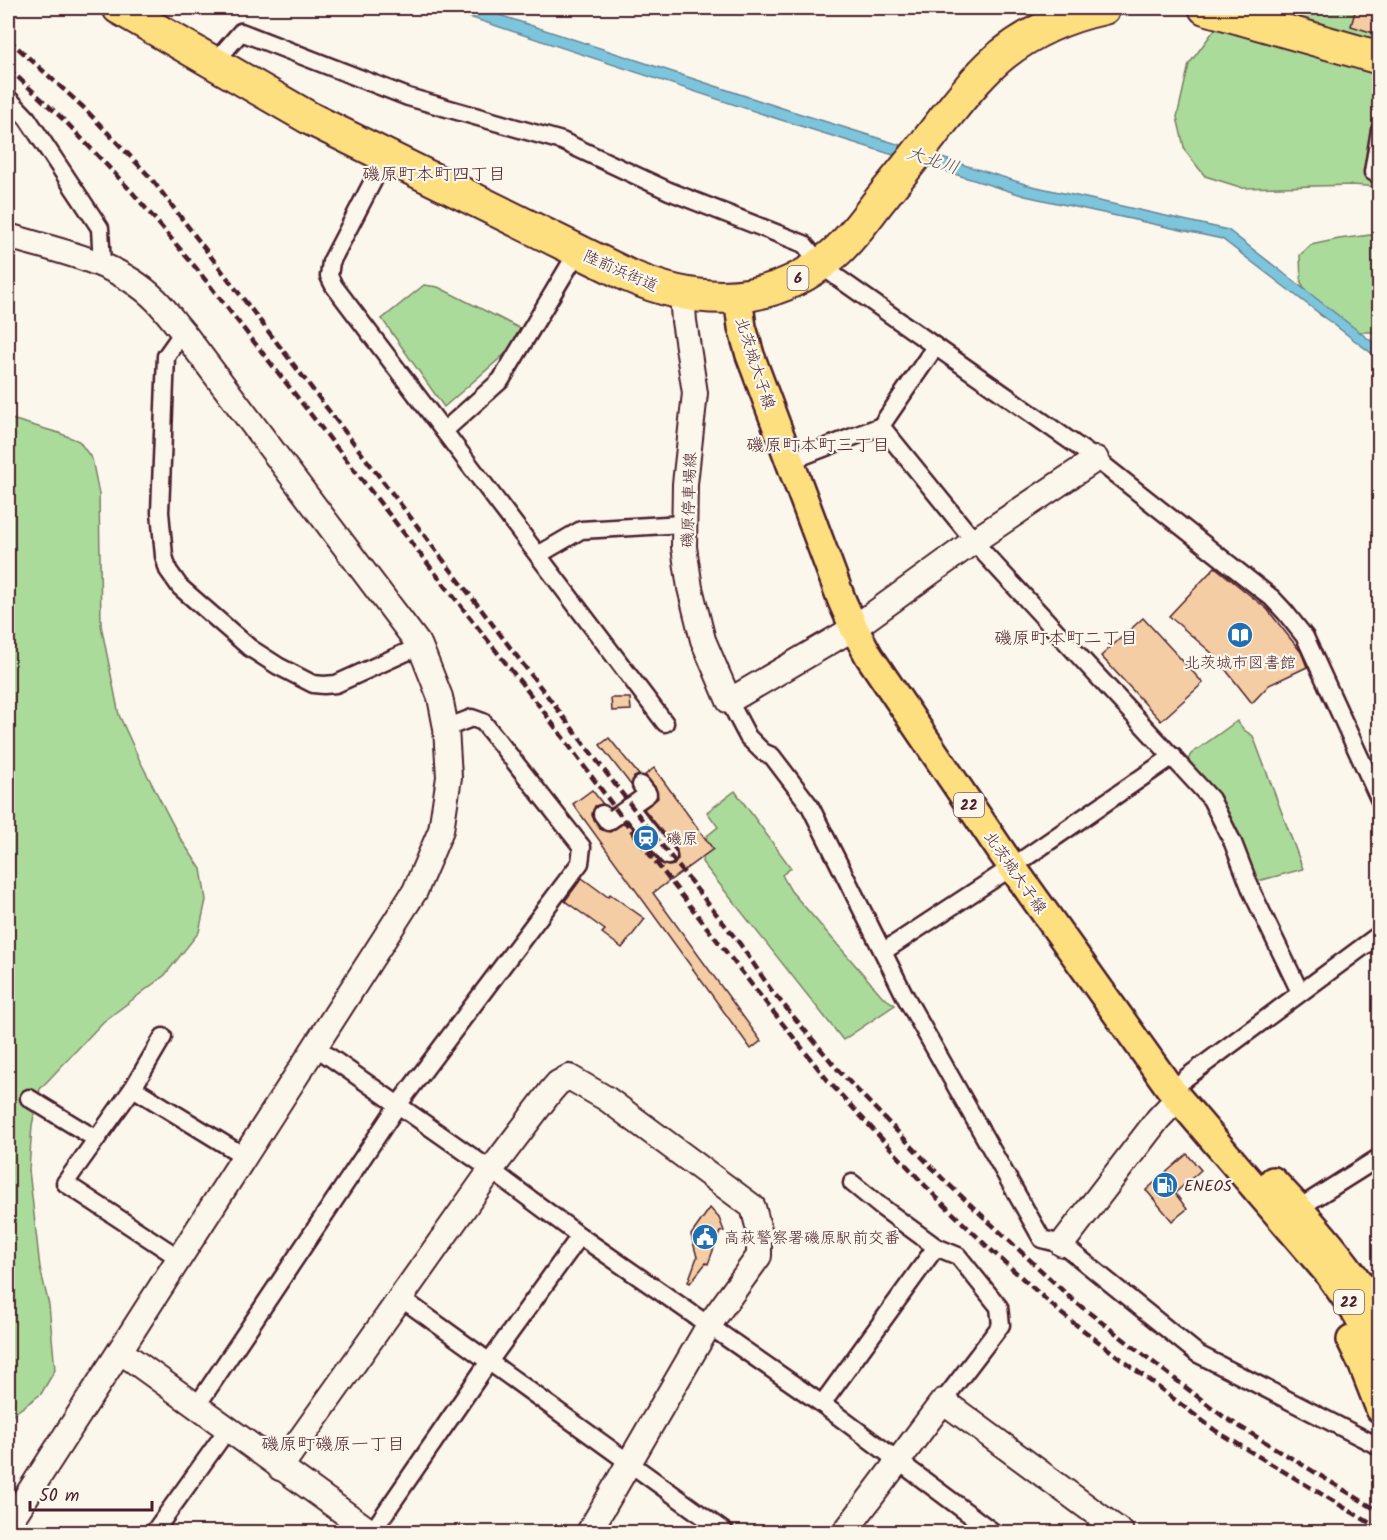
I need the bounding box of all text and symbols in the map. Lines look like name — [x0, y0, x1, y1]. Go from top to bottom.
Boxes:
water label: 大北川 — [902, 139, 963, 184]
district label: 磯原町本町四丁目 — [362, 161, 506, 190]
street label: 陸前浜街道 — [579, 244, 662, 299]
road number: 6 — [788, 266, 808, 290]
street label: 北茨城大子線 — [728, 314, 781, 413]
district label: 磯原町本町三丁目 — [746, 432, 890, 461]
street label: 磯原停車場線 — [675, 452, 704, 548]
library icon: 北茨城市図書館 — [1225, 620, 1255, 650]
district label: 磯原町本町二丁目 — [994, 625, 1138, 654]
place label: 北茨城市図書館 — [1184, 651, 1296, 676]
road number: 22 — [954, 793, 984, 817]
station icon: 磯原 — [631, 823, 661, 853]
street label: 北茨城大子線 — [977, 826, 1053, 919]
place label: 磯原 — [666, 827, 698, 852]
fuel station icon: ENEOS — [1150, 1170, 1180, 1200]
place label: ENEOS — [1184, 1174, 1232, 1199]
public building icon: 高萩警察署磯原駅前交番 — [690, 1222, 720, 1252]
place label: 高萩警察署磯原駅前交番 — [724, 1226, 900, 1251]
road number: 22 — [1334, 1290, 1364, 1314]
district label: 磯原町磯原一丁目 — [261, 1431, 405, 1460]
scale bar — [30, 1474, 152, 1512]
text: 50 m — [39, 1482, 79, 1511]

